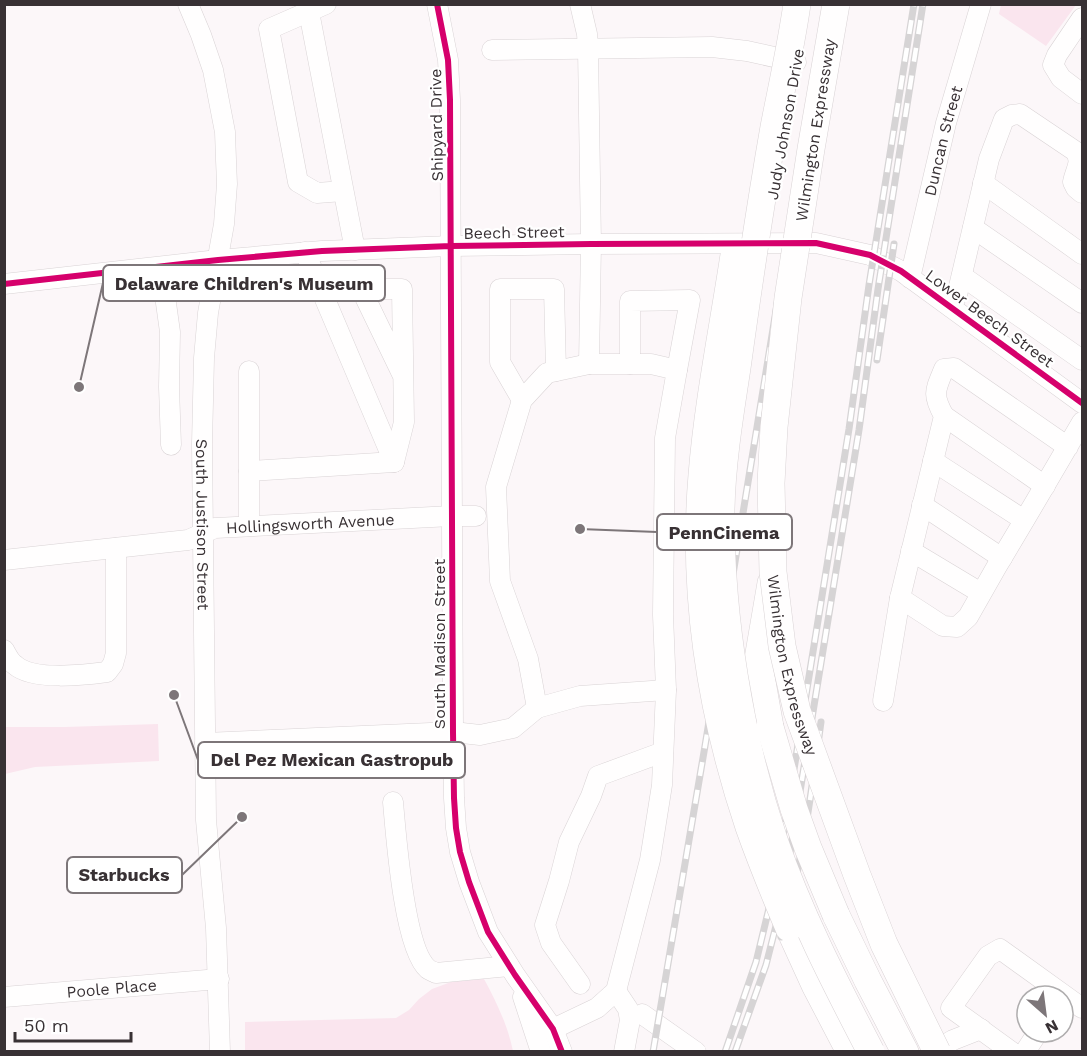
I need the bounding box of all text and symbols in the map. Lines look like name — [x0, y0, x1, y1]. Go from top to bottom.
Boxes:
street label: Wilmington Expressway — [792, 37, 839, 223]
street label: Judy Johnson Drive — [763, 47, 808, 201]
street label: Shipyard Drive — [426, 68, 447, 182]
street label: Duncan Street — [920, 83, 966, 198]
street label: Beech Street — [463, 222, 565, 243]
callout: Delaware Children's Museum — [103, 265, 385, 301]
street label: Lower Beech Street — [922, 265, 1058, 372]
text: Delaware Children's Museum — [115, 273, 373, 294]
street label: South Justison Street — [192, 439, 213, 610]
street label: Hollingsworth Avenue — [226, 510, 395, 537]
callout: PennCinema — [657, 514, 792, 550]
text: PennCinema — [669, 522, 780, 543]
street label: South Madison Street — [430, 559, 449, 729]
street label: Wilmington Expressway — [763, 574, 822, 759]
callout: Del Pez Mexican Gastropub — [198, 742, 465, 778]
text: Del Pez Mexican Gastropub — [211, 749, 453, 770]
callout: Starbucks — [67, 857, 182, 893]
text: Starbucks — [78, 864, 170, 885]
street label: Poole Place — [66, 975, 157, 1002]
north arrow — [1015, 984, 1075, 1044]
scale bar — [15, 1005, 130, 1043]
text: 50 m — [24, 1015, 69, 1036]
text: N — [1042, 1016, 1062, 1038]

